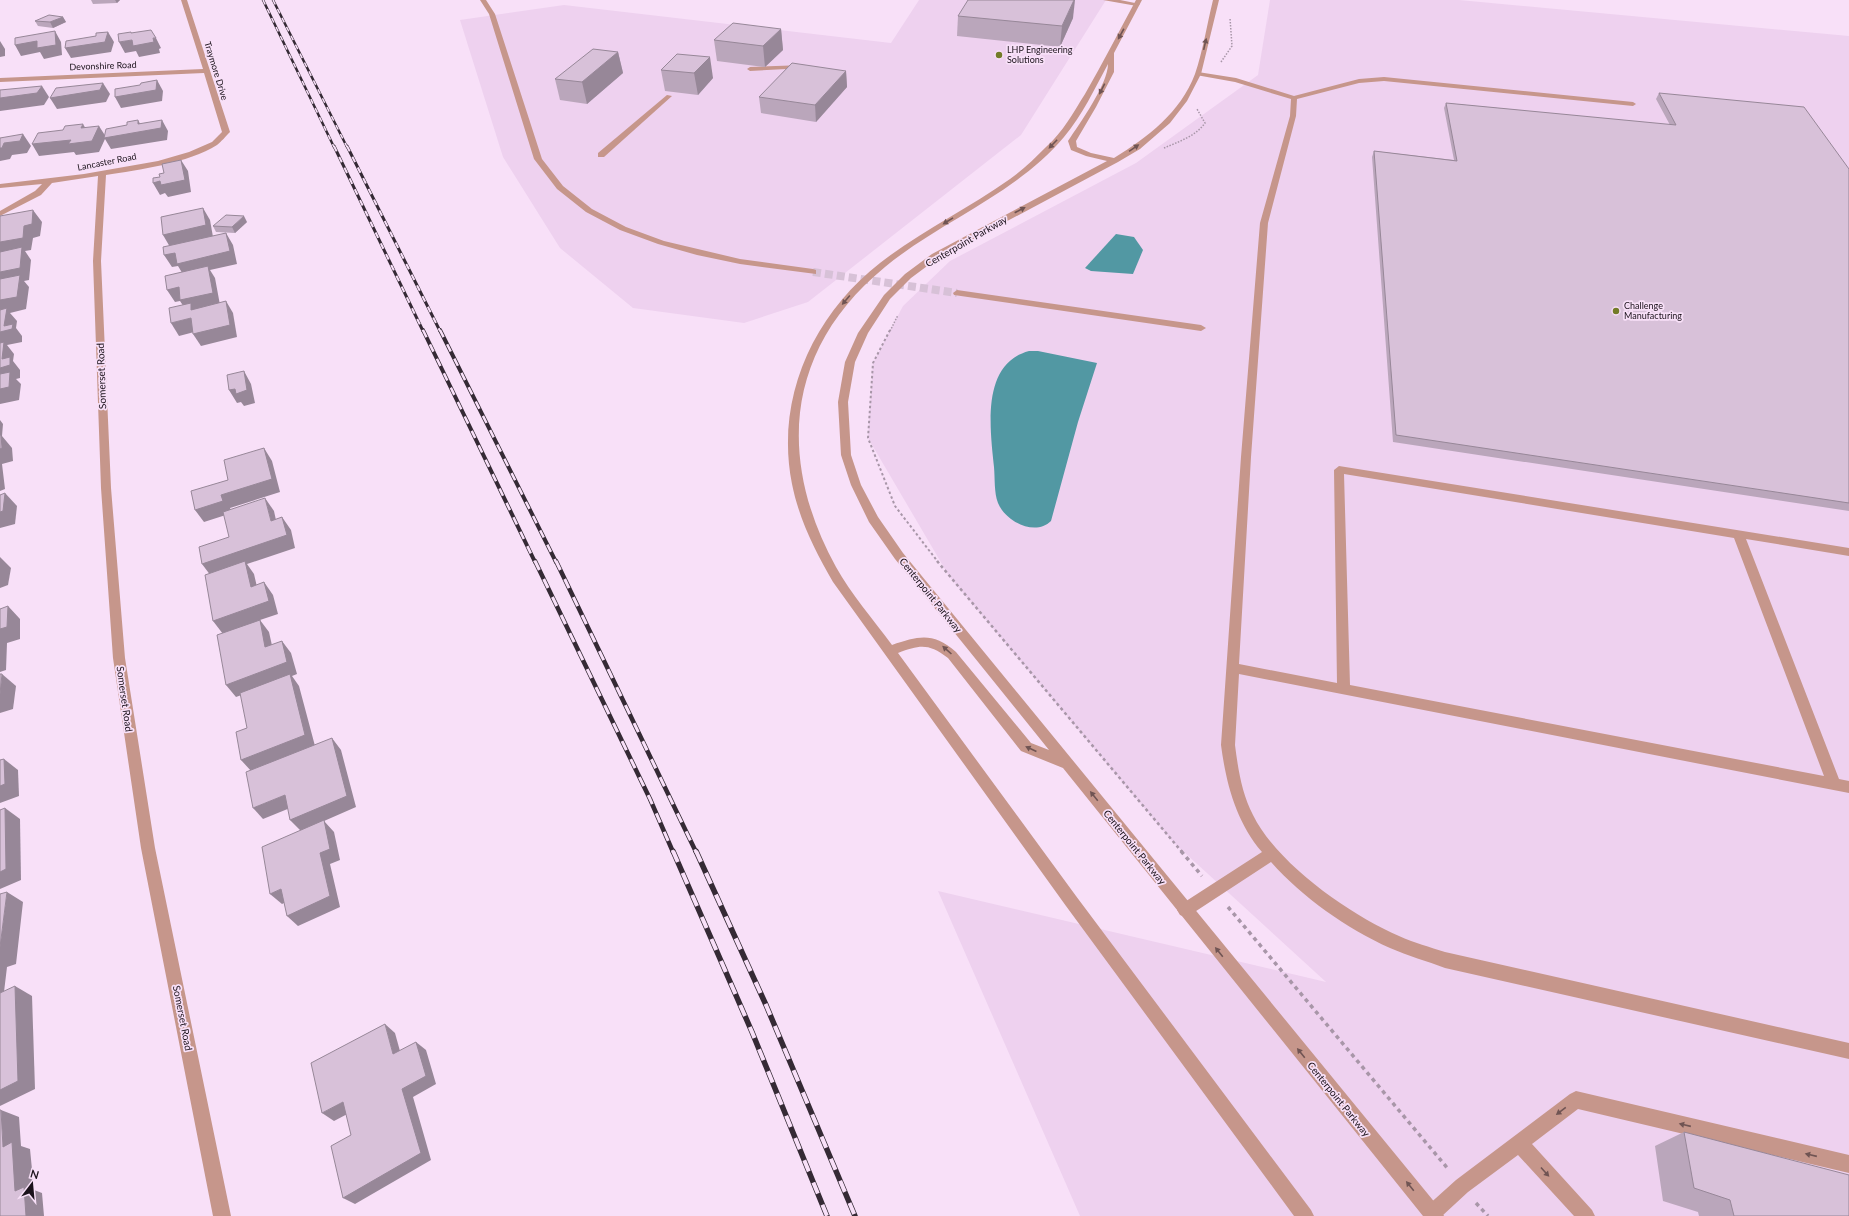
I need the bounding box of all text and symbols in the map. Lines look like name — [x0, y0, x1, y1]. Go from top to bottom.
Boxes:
one-way arrow — [1117, 28, 1124, 40]
one-way arrow — [1202, 38, 1208, 51]
street label: Traymore Drive — [202, 40, 231, 102]
place label: LHP Engineering Solutions — [1007, 44, 1073, 65]
marker: LHP Engineering Solutions — [994, 50, 1004, 60]
street label: Devonshire Road — [69, 59, 137, 72]
one-way arrow — [1099, 83, 1105, 95]
one-way arrow — [1048, 139, 1057, 149]
one-way arrow — [1129, 144, 1140, 152]
street label: Lancaster Road — [76, 150, 137, 173]
one-way arrow — [1014, 207, 1026, 213]
street label: Centerpoint Parkway — [923, 212, 1010, 269]
one-way arrow — [942, 218, 954, 225]
one-way arrow — [841, 295, 850, 305]
place label: Challenge Manufacturing — [1624, 300, 1682, 321]
marker: Challenge Manufacturing — [1611, 306, 1621, 316]
street label: Somerset Road — [94, 343, 108, 409]
street label: Centerpoint Parkway — [897, 555, 965, 635]
one-way arrow — [942, 646, 953, 655]
street label: Somerset Road — [114, 665, 136, 733]
one-way arrow — [1025, 746, 1037, 752]
one-way arrow — [1089, 791, 1098, 802]
street label: Centerpoint Parkway — [1101, 807, 1169, 887]
one-way arrow — [1215, 947, 1224, 957]
street label: Somerset Road — [171, 984, 195, 1052]
one-way arrow — [1297, 1047, 1306, 1058]
street label: Centerpoint Parkway — [1305, 1059, 1373, 1139]
one-way arrow — [1556, 1107, 1567, 1115]
one-way arrow — [1678, 1122, 1691, 1128]
one-way arrow — [1805, 1152, 1817, 1158]
north arrow — [12, 1164, 52, 1204]
text: N — [29, 1166, 41, 1181]
one-way arrow — [1541, 1167, 1550, 1177]
one-way arrow — [1406, 1180, 1415, 1191]

